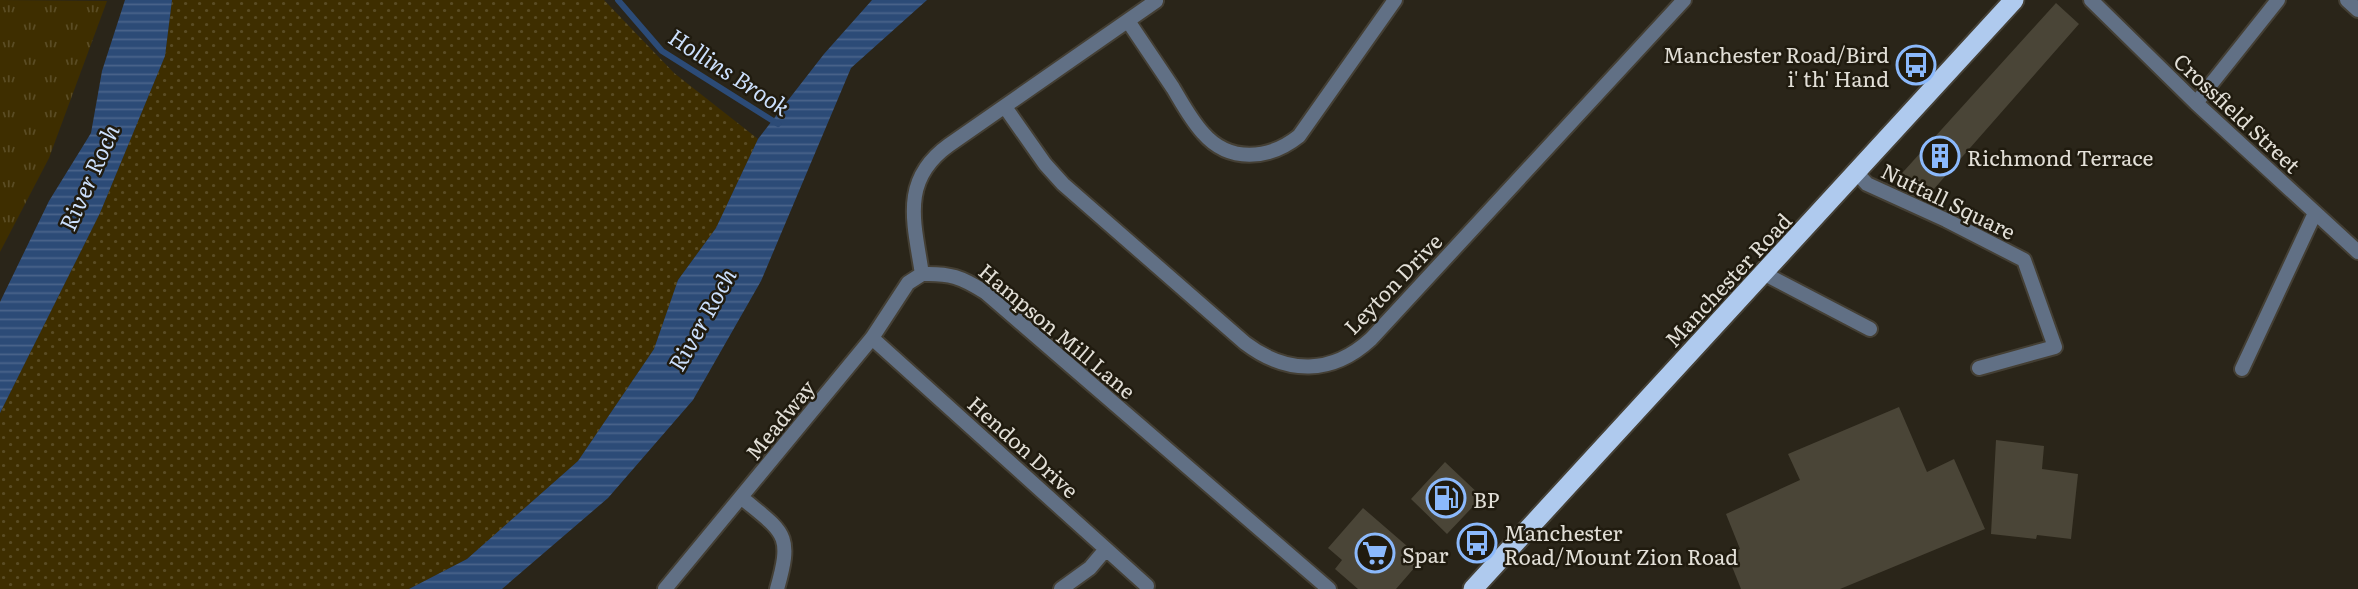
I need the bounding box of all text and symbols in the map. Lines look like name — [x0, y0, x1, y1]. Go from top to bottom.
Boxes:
water label: Hollins Brook — [663, 19, 798, 123]
place label: Manchester Road/Bird i' th' Hand — [1663, 38, 1889, 93]
bus stop icon: Manchester Road/Bird i' th' Hand — [1895, 44, 1937, 86]
street label: Crossfield Street — [2168, 45, 2309, 179]
water label: River Roch — [49, 118, 127, 236]
building icon: Richmond Terrace — [1919, 135, 1961, 177]
place label: Richmond Terrace — [1967, 141, 2154, 172]
street label: Nuttall Square — [1877, 154, 2021, 246]
street label: Manchester Road — [1656, 205, 1798, 353]
street label: Leyton Drive — [1336, 225, 1448, 340]
street label: Hampson Mill Lane — [973, 255, 1143, 405]
water label: River Roch — [659, 261, 744, 377]
street label: Meadway — [737, 371, 822, 466]
street label: Hendon Drive — [962, 388, 1086, 504]
fuel station icon: BP — [1425, 477, 1467, 519]
place label: BP — [1473, 483, 1500, 514]
place label: Manchester Road/Mount Zion Road — [1504, 516, 1738, 571]
bus stop icon: Manchester Road/Mount Zion Road — [1456, 522, 1498, 564]
supermarket icon: Spar — [1354, 532, 1396, 574]
place label: Spar — [1402, 538, 1449, 569]

